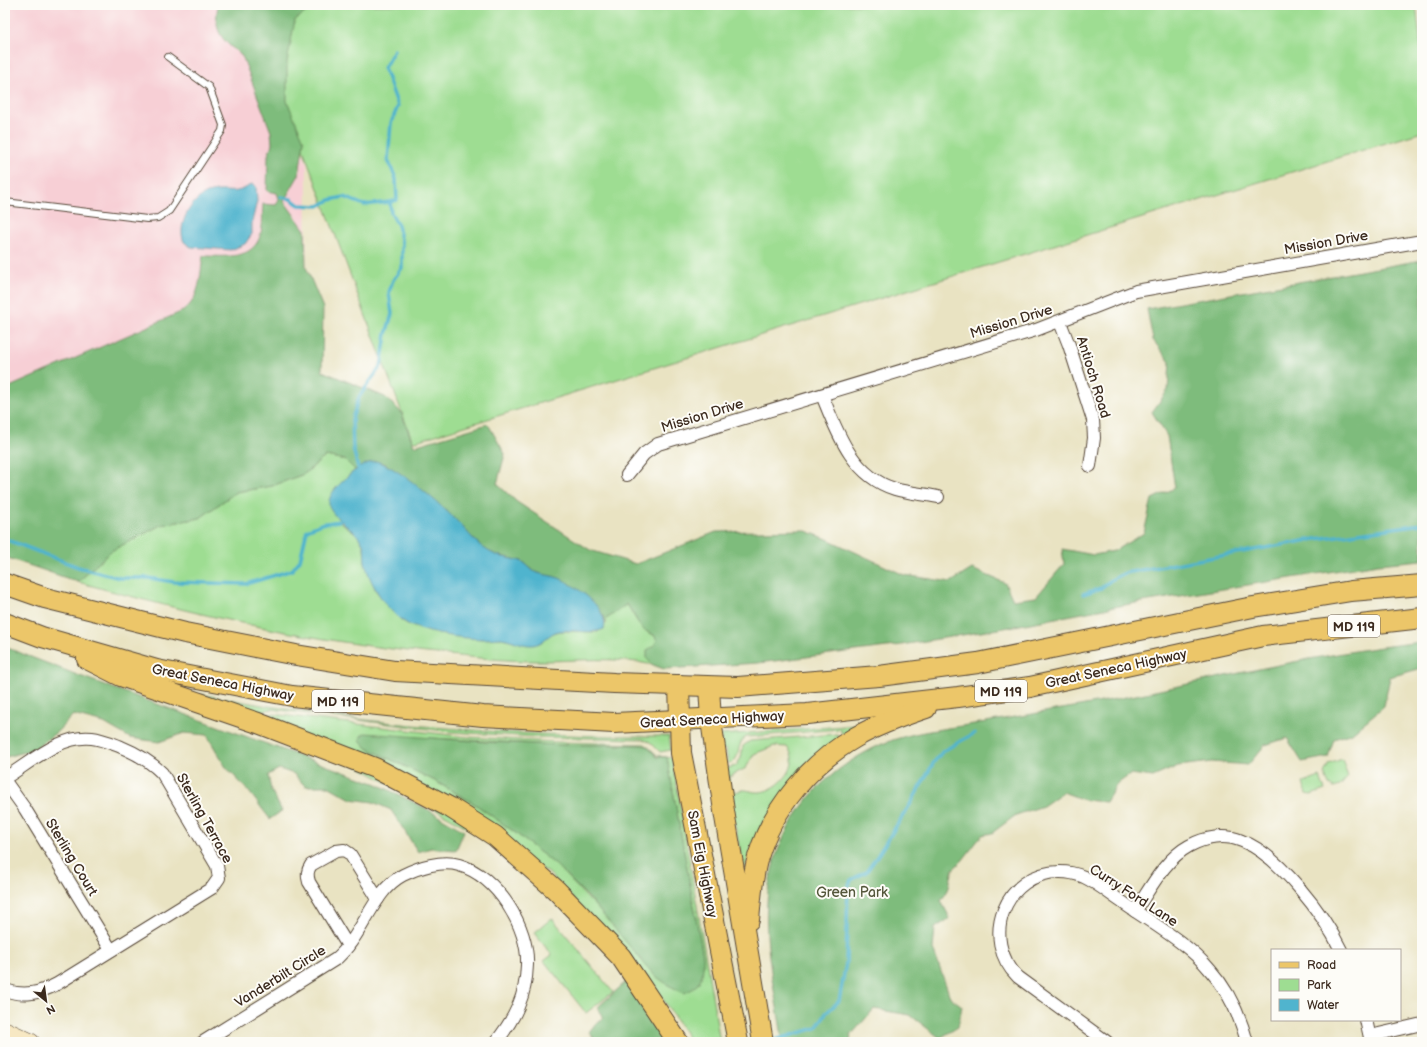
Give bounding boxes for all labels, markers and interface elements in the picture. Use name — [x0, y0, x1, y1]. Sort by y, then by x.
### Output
street label: Mission Drive — [1283, 227, 1369, 258]
street label: Mission Drive — [968, 301, 1054, 342]
street label: Antioch Road — [1073, 334, 1114, 420]
street label: Mission Drive — [659, 395, 745, 436]
road number: MD 119 — [1328, 615, 1380, 637]
street label: Great Seneca Highway — [1044, 645, 1189, 692]
street label: Great Seneca Highway — [151, 660, 296, 705]
road number: MD 119 — [975, 680, 1027, 702]
road number: MD 119 — [312, 690, 364, 712]
street label: Great Seneca Highway — [640, 707, 785, 732]
street label: Sterling Terrace — [173, 770, 236, 866]
street label: Sam Eig Highway — [684, 809, 721, 920]
street label: Sterling Court — [42, 816, 102, 899]
street label: Curry Ford Lane — [1086, 861, 1181, 930]
park label: Green Park — [816, 884, 888, 901]
street label: Vanderbilt Circle — [232, 942, 329, 1011]
legend — [1271, 949, 1401, 1021]
text: Road — [1307, 958, 1336, 973]
text: Park — [1307, 978, 1331, 993]
north arrow — [26, 981, 66, 1021]
text: Water — [1307, 998, 1339, 1013]
text: N — [44, 1002, 57, 1017]

